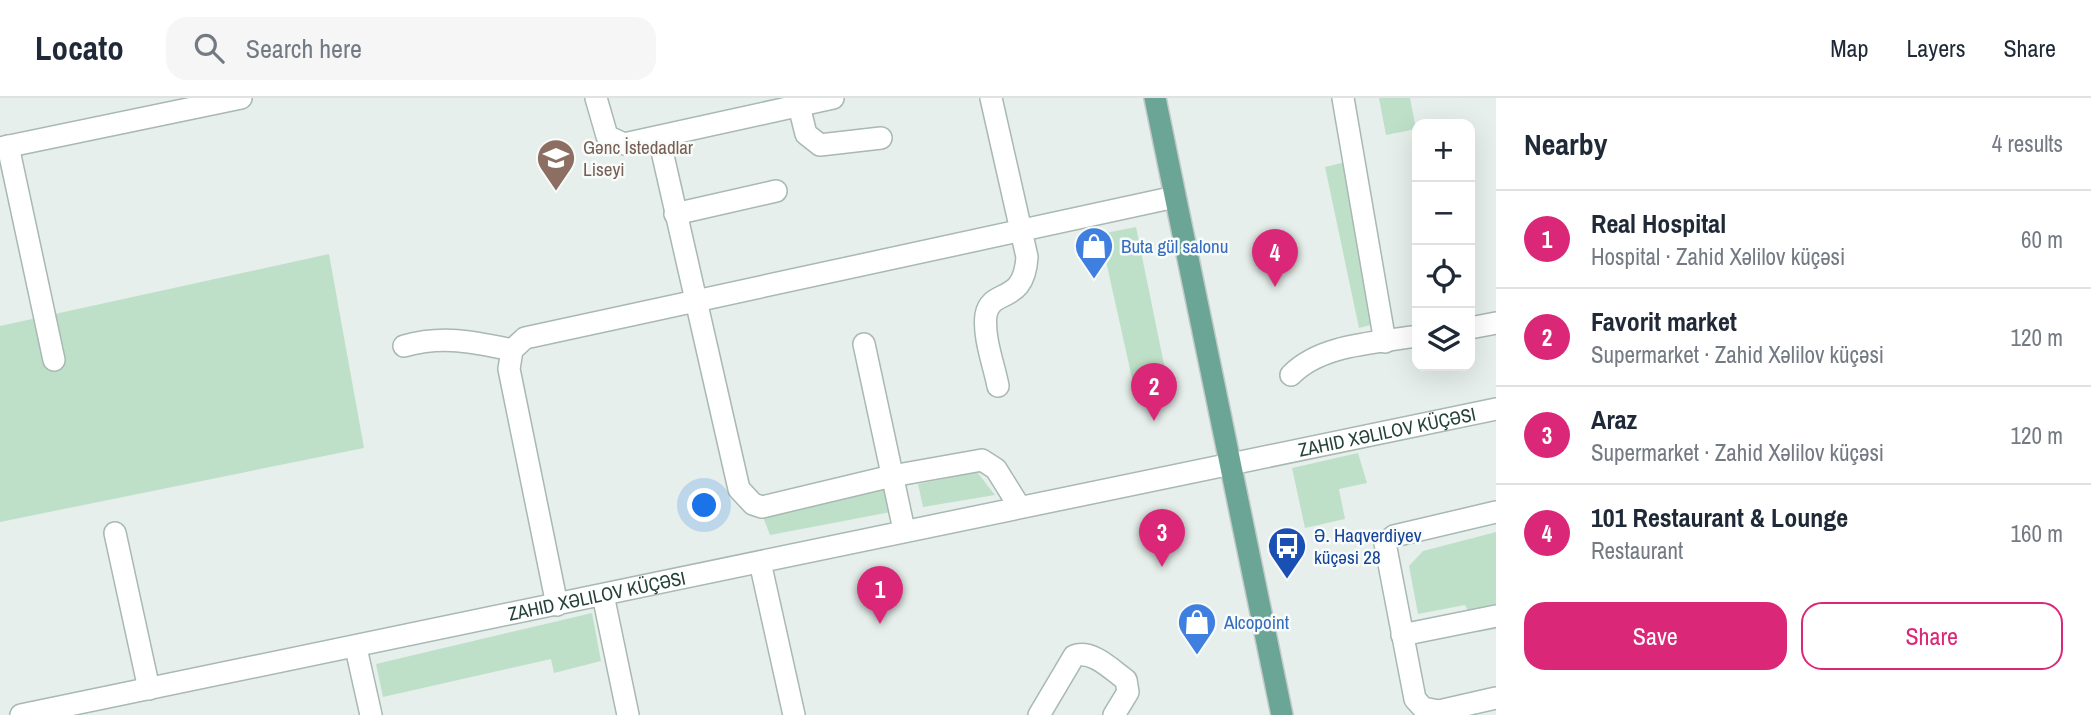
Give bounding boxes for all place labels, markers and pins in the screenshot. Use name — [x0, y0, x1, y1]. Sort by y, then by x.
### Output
place label: Gənc İstedadlar Liseyi — [583, 134, 694, 182]
school or university icon: Gənc İstedadlar Liseyi — [535, 137, 577, 192]
shop icon: Buta gül salonu — [1073, 225, 1115, 280]
pin: 4 — [1252, 229, 1298, 287]
place label: Buta gül salonu — [1121, 233, 1228, 259]
pin: 2 — [1131, 363, 1177, 421]
pin: 3 — [1139, 509, 1185, 567]
place label: Ə. Haqverdiyev küçəsi 28 — [1314, 522, 1422, 570]
bus stop icon: Ə. Haqverdiyev küçəsi 28 — [1266, 525, 1308, 580]
pin: 1 — [857, 566, 903, 624]
shop icon: Alcopoint — [1176, 601, 1218, 656]
place label: Alcopoint — [1223, 609, 1290, 635]

